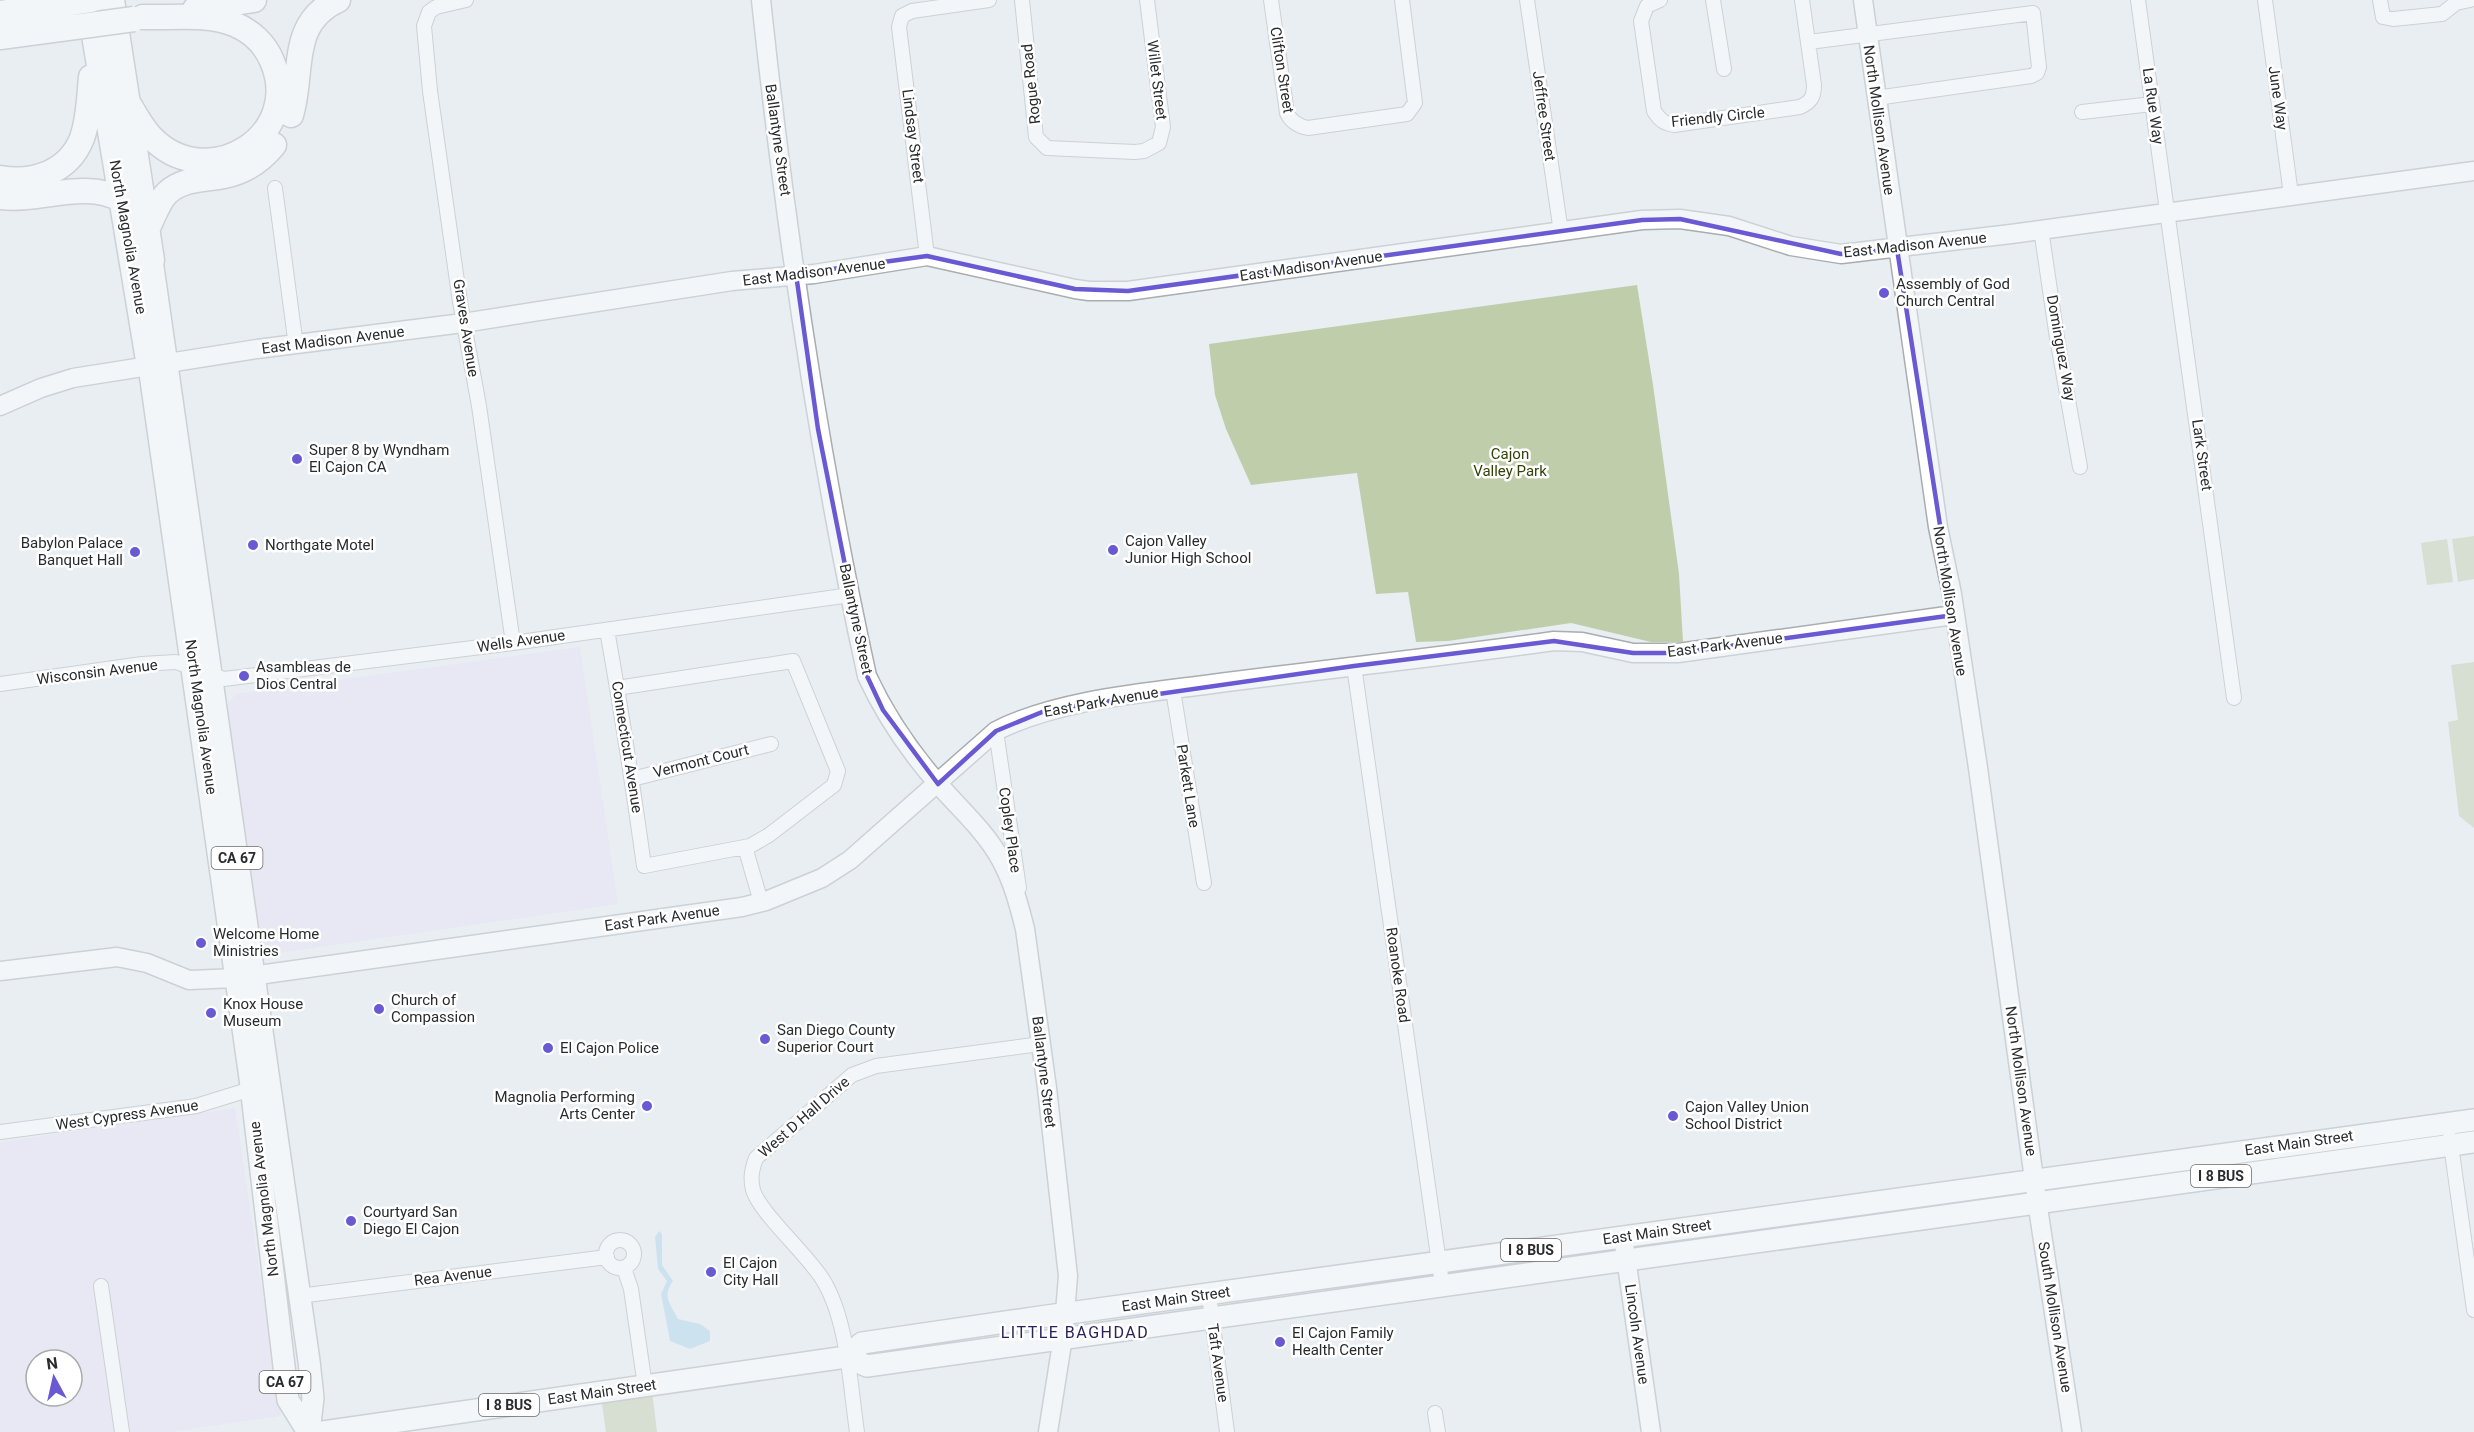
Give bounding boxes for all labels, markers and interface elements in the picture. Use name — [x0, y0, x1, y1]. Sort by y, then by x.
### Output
street label: Clifton Street — [1266, 26, 1298, 115]
street label: Willet Street — [1143, 39, 1171, 121]
street label: Rogue Road — [1018, 43, 1044, 125]
street label: North Mollison Avenue — [1860, 44, 1898, 196]
street label: June Way — [2265, 65, 2291, 131]
street label: La Rue Way — [2139, 66, 2167, 146]
street label: Jeffree Street — [1529, 70, 1559, 162]
street label: Ballantyne Street — [761, 83, 795, 197]
street label: Lindsay Street — [898, 88, 928, 184]
street label: Friendly Circle — [1670, 103, 1766, 131]
street label: North Magnolia Avenue — [106, 158, 150, 316]
street label: East Madison Avenue — [1843, 229, 1987, 261]
street label: East Madison Avenue — [1239, 247, 1383, 285]
street label: East Madison Avenue — [742, 254, 886, 290]
place label: Assembly of God Church Central — [1896, 275, 2010, 310]
street label: Graves Avenue — [449, 278, 483, 378]
marker: Assembly of God Church Central — [1877, 286, 1891, 300]
street label: Dominguez Way — [2043, 293, 2079, 403]
street label: East Madison Avenue — [261, 322, 405, 358]
street label: Lark Street — [2188, 418, 2216, 492]
place label: Super 8 by Wyndham El Cajon CA — [309, 441, 449, 476]
park label: Cajon Valley Park — [1473, 445, 1547, 480]
marker: Super 8 by Wyndham El Cajon CA — [290, 452, 304, 466]
street label: North Mollison Avenue — [1929, 525, 1971, 677]
place label: Cajon Valley Junior High School — [1125, 532, 1251, 567]
place label: Babylon Palace Banquet Hall — [21, 534, 123, 569]
place label: Northgate Motel — [265, 536, 374, 554]
marker: Northgate Motel — [246, 538, 260, 552]
marker: Cajon Valley Junior High School — [1106, 543, 1120, 557]
marker: Babylon Palace Banquet Hall — [128, 545, 142, 559]
street label: Ballantyne Street — [835, 562, 877, 676]
street label: Wells Avenue — [476, 626, 566, 656]
street label: East Park Avenue — [1666, 629, 1784, 661]
street label: North Magnolia Avenue — [181, 638, 221, 796]
street label: Wisconsin Avenue — [35, 656, 159, 688]
place label: Asambleas de Dios Central — [256, 658, 351, 693]
marker: Asambleas de Dios Central — [237, 669, 251, 683]
street label: Connecticut Avenue — [608, 680, 646, 814]
street label: East Park Avenue — [1042, 683, 1160, 721]
street label: Vermont Court — [651, 740, 751, 782]
street label: Parkett Lane — [1173, 743, 1203, 829]
street label: Copley Place — [995, 786, 1025, 874]
road number: CA 67 — [212, 847, 262, 869]
street label: East Park Avenue — [603, 901, 721, 935]
place label: Welcome Home Ministries — [213, 925, 319, 960]
street label: Roanoke Road — [1382, 926, 1414, 1024]
marker: Welcome Home Ministries — [194, 936, 208, 950]
place label: Church of Compassion — [391, 991, 475, 1026]
place label: Knox House Museum — [223, 995, 303, 1030]
marker: Church of Compassion — [372, 1002, 386, 1016]
street label: North Mollison Avenue — [2002, 1005, 2040, 1157]
marker: Knox House Museum — [204, 1006, 218, 1020]
street label: Ballantyne Street — [1028, 1015, 1060, 1129]
place label: San Diego County Superior Court — [777, 1021, 895, 1056]
marker: San Diego County Superior Court — [758, 1032, 772, 1046]
place label: El Cajon Police — [560, 1039, 659, 1057]
marker: El Cajon Police — [541, 1041, 555, 1055]
street label: West D Hall Drive — [755, 1073, 853, 1161]
place label: Magnolia Performing Arts Center — [494, 1088, 635, 1123]
street label: West Cypress Avenue — [55, 1096, 200, 1134]
place label: Cajon Valley Union School District — [1685, 1098, 1809, 1133]
marker: Magnolia Performing Arts Center — [640, 1099, 654, 1113]
marker: Cajon Valley Union School District — [1666, 1109, 1680, 1123]
street label: North Magnolia Avenue — [246, 1120, 282, 1278]
street label: East Main Street — [2244, 1126, 2355, 1160]
road number: I 8 BUS — [2191, 1165, 2251, 1187]
place label: Courtyard San Diego El Cajon — [363, 1203, 459, 1238]
marker: Courtyard San Diego El Cajon — [344, 1214, 358, 1228]
street label: East Main Street — [1602, 1215, 1713, 1249]
road number: I 8 BUS — [1501, 1239, 1561, 1261]
street label: South Mollison Avenue — [2034, 1240, 2076, 1394]
place label: El Cajon City Hall — [723, 1254, 778, 1289]
street label: Rea Avenue — [413, 1262, 493, 1290]
marker: El Cajon City Hall — [704, 1265, 718, 1279]
street label: East Main Street — [1121, 1282, 1232, 1316]
street label: Lincoln Avenue — [1621, 1283, 1653, 1385]
district label: LITTLE BAGHDAD — [1001, 1323, 1149, 1342]
street label: Taft Avenue — [1204, 1323, 1232, 1403]
place label: El Cajon Family Health Center — [1292, 1324, 1394, 1359]
marker: El Cajon Family Health Center — [1273, 1335, 1287, 1349]
north arrow — [24, 1348, 84, 1408]
text: N — [45, 1353, 59, 1374]
road number: CA 67 — [260, 1371, 310, 1393]
street label: East Main Street — [547, 1375, 658, 1409]
road number: I 8 BUS — [479, 1394, 539, 1416]

